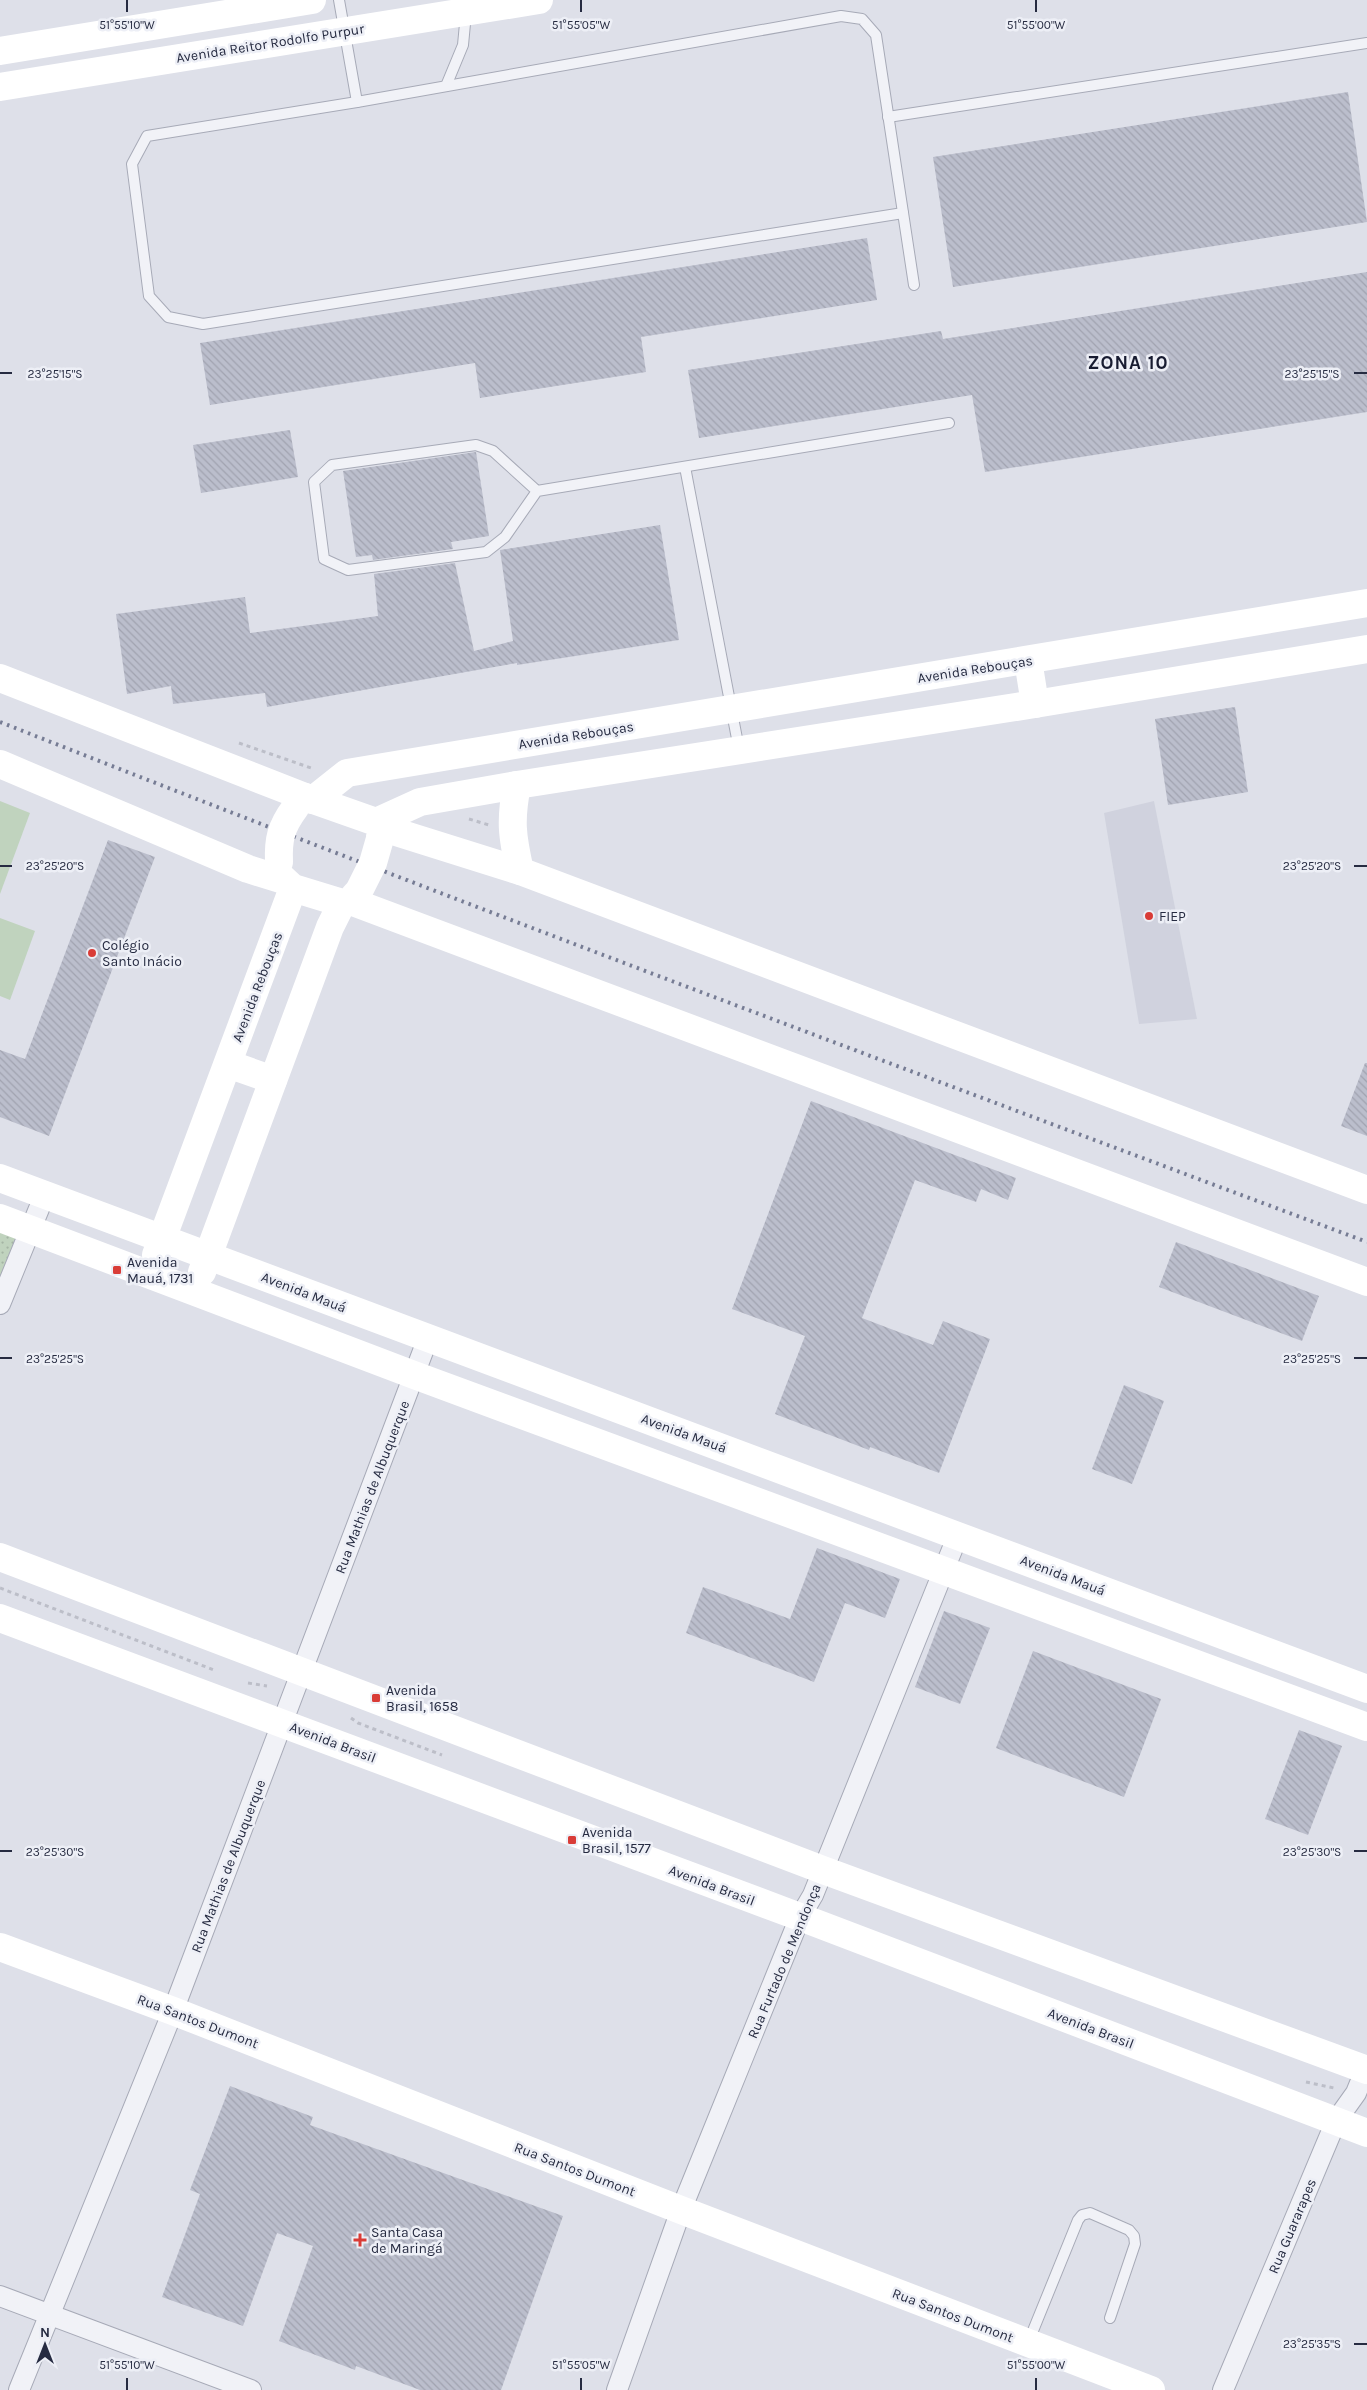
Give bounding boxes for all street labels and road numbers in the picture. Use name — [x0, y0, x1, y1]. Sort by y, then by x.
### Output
street label: Avenida Reitor Rodolfo Purpur — [175, 20, 366, 67]
street label: Avenida Rebouças — [916, 652, 1034, 687]
street label: Avenida Rebouças — [517, 718, 635, 753]
street label: Avenida Rebouças — [229, 930, 286, 1045]
street label: Avenida Mauá — [259, 1268, 349, 1316]
street label: Rua Mathias de Albuquerque — [332, 1398, 413, 1576]
street label: Avenida Mauá — [639, 1410, 729, 1457]
street label: Avenida Mauá — [1018, 1551, 1108, 1599]
street label: Avenida Brasil — [287, 1718, 378, 1767]
street label: Rua Mathias de Albuquerque — [188, 1777, 269, 1955]
street label: Avenida Brasil — [666, 1861, 757, 1910]
street label: Rua Furtado de Mendonça — [744, 1881, 825, 2041]
street label: Rua Santos Dumont — [135, 1991, 261, 2052]
street label: Avenida Brasil — [1045, 2004, 1136, 2053]
street label: Rua Santos Dumont — [512, 2139, 638, 2200]
street label: Rua Guararapes — [1265, 2176, 1320, 2276]
street label: Rua Santos Dumont — [890, 2285, 1016, 2346]

